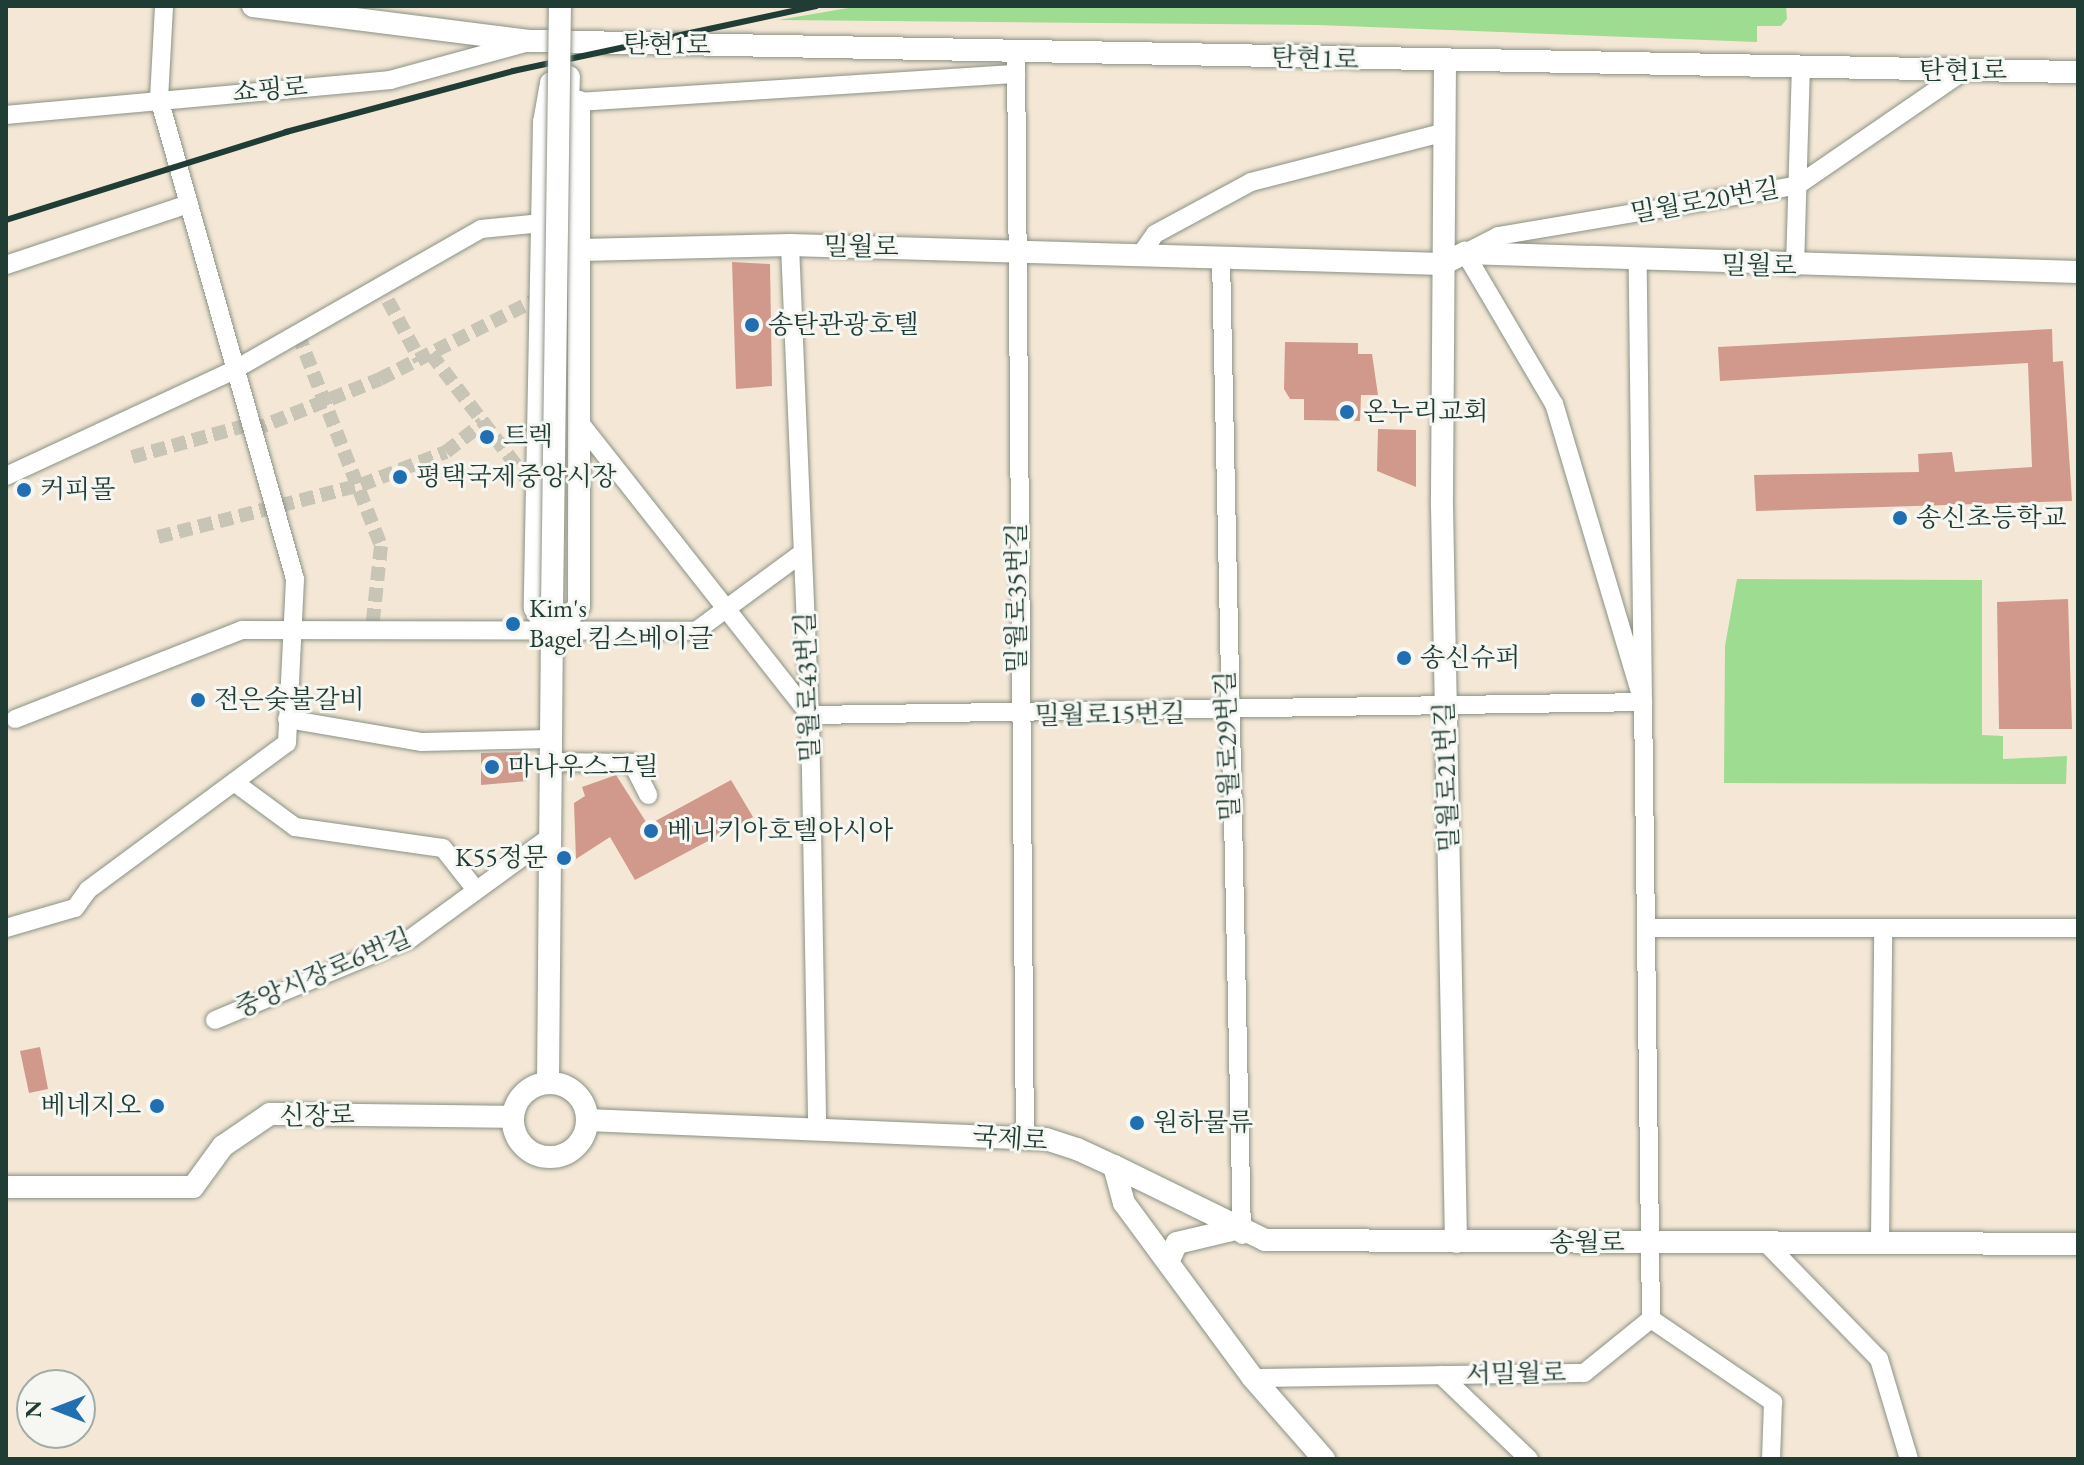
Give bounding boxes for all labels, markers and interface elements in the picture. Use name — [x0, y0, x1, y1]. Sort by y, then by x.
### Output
street label: 탄현1로 — [623, 29, 711, 61]
street label: 탄현1로 — [1271, 42, 1359, 76]
street label: 탄현1로 — [1919, 55, 2007, 87]
street label: 쇼핑로 — [231, 71, 309, 109]
street label: 밀월로20번길 — [1628, 173, 1782, 229]
street label: 밀월로 — [823, 231, 899, 263]
street label: 밀월로 — [1721, 250, 1797, 282]
place label: 송탄관광호텔 — [768, 309, 919, 341]
marker: 송탄관광호텔 — [743, 316, 761, 334]
place label: 온누리교회 — [1363, 396, 1489, 428]
marker: 온누리교회 — [1338, 403, 1356, 421]
place label: 트렉 — [503, 421, 553, 453]
marker: 트렉 — [478, 428, 496, 446]
place label: 평택국제중앙시장 — [416, 461, 617, 493]
marker: 평택국제중앙시장 — [391, 468, 409, 486]
place label: 커피몰 — [40, 474, 115, 506]
marker: 커피몰 — [15, 481, 33, 499]
place label: 송신초등학교 — [1916, 502, 2067, 534]
marker: 송신초등학교 — [1891, 509, 1909, 527]
street label: 밀월로35번길 — [1001, 523, 1033, 673]
place label: Kim's Bagel 킴스베이글 — [529, 593, 713, 654]
street label: 밀월로43번길 — [790, 611, 826, 763]
marker: Kim's Bagel 킴스베이글 — [504, 615, 522, 633]
place label: 송신슈퍼 — [1420, 642, 1520, 674]
marker: 송신슈퍼 — [1395, 649, 1413, 667]
street label: 밀월로29번길 — [1210, 670, 1246, 822]
place label: 전은숮불갈비 — [214, 684, 365, 716]
marker: 전은숮불갈비 — [189, 691, 207, 709]
street label: 밀월로15번길 — [1034, 698, 1186, 732]
street label: 밀월로21번길 — [1429, 701, 1465, 853]
place label: 마나우스그릴 — [508, 751, 659, 783]
marker: 마나우스그릴 — [483, 758, 501, 776]
place label: 베니키아호텔아시아 — [667, 815, 893, 847]
marker: 베니키아호텔아시아 — [642, 822, 660, 840]
place label: K55정문 — [455, 842, 548, 874]
marker: K55정문 — [555, 849, 573, 867]
street label: 중앙시장로6번길 — [230, 922, 416, 1024]
place label: 베네지오 — [41, 1090, 141, 1122]
marker: 베네지오 — [148, 1097, 166, 1115]
street label: 신장로 — [279, 1100, 355, 1132]
place label: 원하물류 — [1153, 1107, 1253, 1139]
marker: 원하물류 — [1128, 1114, 1146, 1132]
street label: 국제로 — [971, 1121, 1049, 1157]
street label: 송월로 — [1549, 1227, 1625, 1259]
street label: 서밀월로 — [1466, 1358, 1566, 1390]
north arrow — [16, 1369, 96, 1449]
text: N — [19, 1400, 48, 1418]

